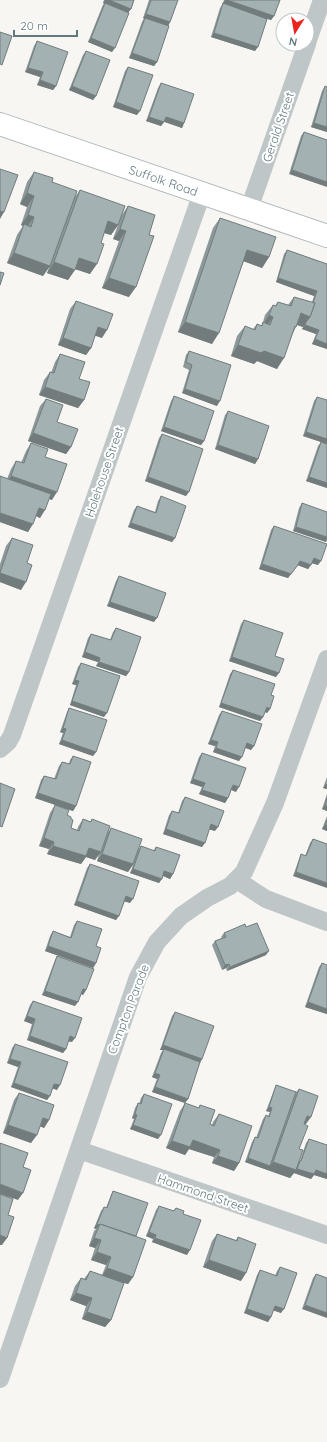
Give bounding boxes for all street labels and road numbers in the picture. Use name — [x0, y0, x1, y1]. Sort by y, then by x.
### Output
street label: Gerald Street — [259, 90, 297, 164]
street label: Suffolk Road — [127, 161, 200, 199]
street label: Holehouse Street — [81, 425, 127, 519]
street label: Compton Parade — [104, 962, 152, 1056]
street label: Hammond Street — [155, 1170, 251, 1216]

